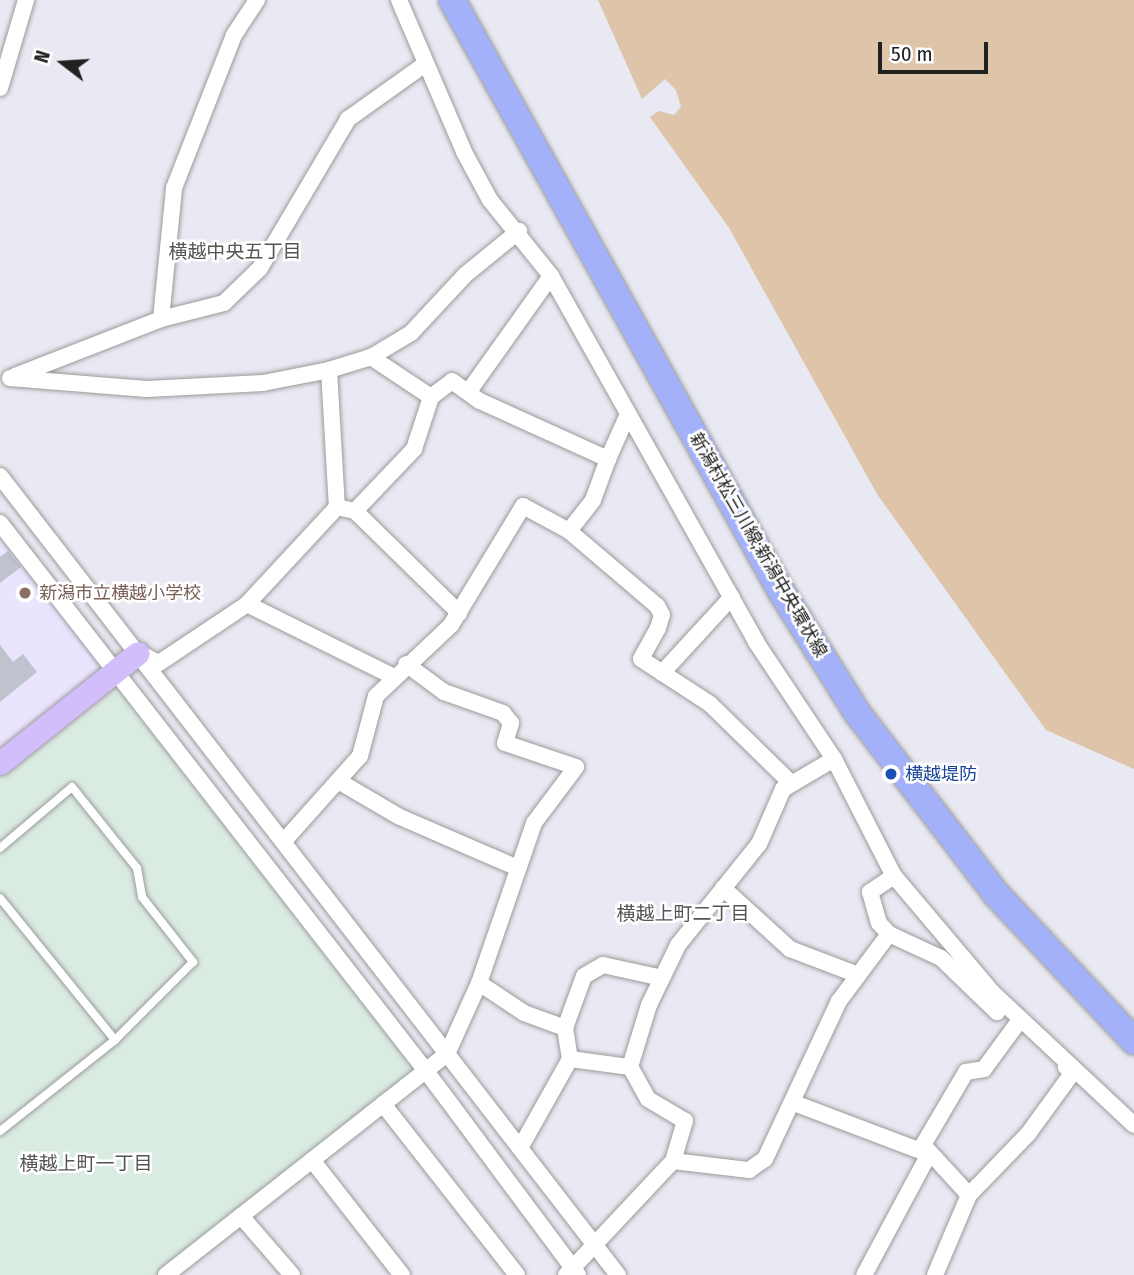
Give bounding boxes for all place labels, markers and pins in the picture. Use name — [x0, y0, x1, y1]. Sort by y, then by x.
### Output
place label: 新潟市立横越小学校 — [39, 582, 201, 604]
marker: 新潟市立横越小学校 — [17, 585, 33, 601]
place label: 横越堤防 — [905, 763, 977, 785]
marker: 横越堤防 — [883, 766, 899, 782]

